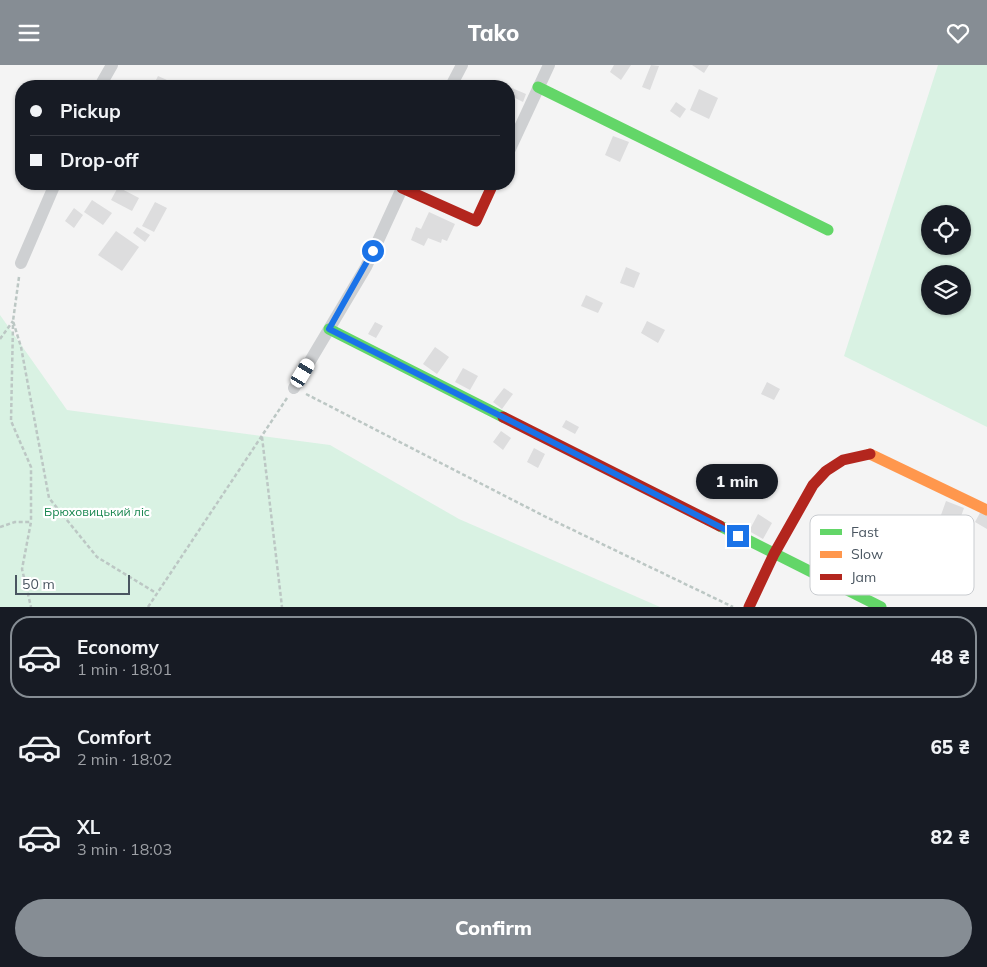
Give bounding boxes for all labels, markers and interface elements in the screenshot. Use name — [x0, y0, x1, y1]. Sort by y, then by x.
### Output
icon: menu — [15, 19, 43, 47]
text: Tako — [468, 19, 519, 47]
icon: heart — [944, 19, 972, 47]
text: Pickup — [60, 99, 121, 123]
text: Drop-off — [60, 148, 138, 172]
map controls — [921, 205, 971, 315]
button: locate — [921, 205, 971, 255]
route start — [362, 240, 384, 262]
button: layers — [921, 265, 971, 315]
car — [288, 356, 317, 390]
callout: 1 min — [697, 463, 779, 499]
text: 1 min — [716, 471, 758, 491]
park label: Брюховицький ліс — [44, 504, 150, 519]
legend — [810, 515, 974, 595]
text: Fast — [851, 523, 879, 541]
route end — [727, 525, 749, 547]
text: Slow — [851, 545, 883, 563]
text: Jam — [851, 568, 876, 586]
scale bar — [15, 572, 130, 595]
text: 50 m — [22, 575, 55, 593]
icon: car — [17, 635, 62, 680]
text: Economy — [77, 635, 159, 659]
text: 48 ₴ — [930, 645, 970, 669]
text: 1 min · 18:01 — [77, 659, 172, 679]
icon: car — [17, 725, 62, 770]
text: Comfort — [77, 725, 151, 749]
text: 65 ₴ — [930, 735, 970, 759]
text: 2 min · 18:02 — [77, 749, 172, 769]
icon: car — [17, 815, 62, 860]
text: XL — [77, 815, 100, 839]
text: 82 ₴ — [930, 825, 970, 849]
text: 3 min · 18:03 — [77, 839, 172, 859]
button: Confirm — [15, 899, 972, 957]

